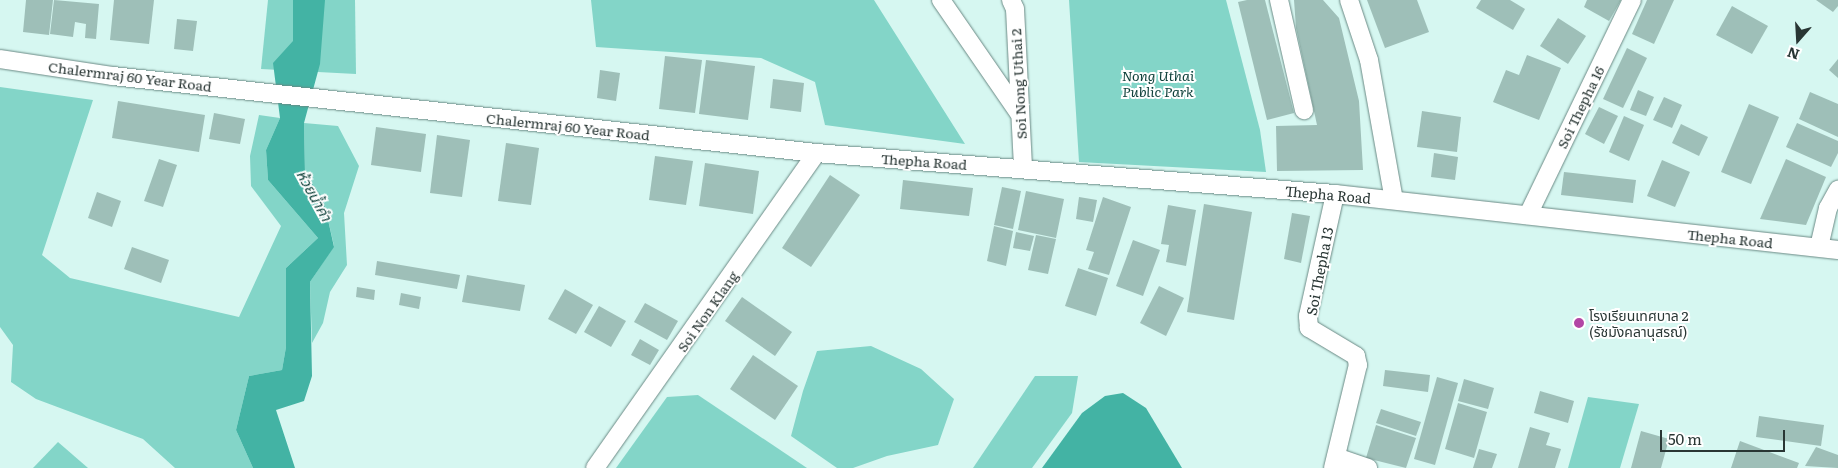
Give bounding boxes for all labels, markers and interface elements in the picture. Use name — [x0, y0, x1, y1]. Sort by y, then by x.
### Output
north arrow — [1773, 15, 1823, 65]
street label: Soi Nong Uthai 2 — [1007, 28, 1029, 140]
text: N — [1784, 43, 1802, 66]
street label: Chalermraj 60 Year Road — [47, 58, 213, 94]
street label: Soi Thepha 16 — [1553, 63, 1607, 151]
park label: Nong Uthai Public Park — [1122, 67, 1194, 100]
street label: Chalermraj 60 Year Road — [485, 109, 651, 143]
street label: Thepha Road — [880, 150, 968, 172]
water label: ห้วยน้ำคำ — [294, 166, 336, 224]
street label: Thepha Road — [1284, 182, 1372, 206]
street label: Soi Thepha 13 — [1302, 225, 1336, 317]
street label: Thepha Road — [1686, 225, 1774, 251]
street label: Soi Non Klang — [673, 267, 741, 355]
place label: โรงเรียนเทศบาล 2 (รัชมังคลานุสรณ์) — [1589, 307, 1689, 340]
marker: โรงเรียนเทศบาล 2 (รัชมังคลานุสรณ์) — [1573, 317, 1585, 329]
scale bar — [1663, 420, 1788, 452]
text: 50 m — [1668, 427, 1702, 450]

